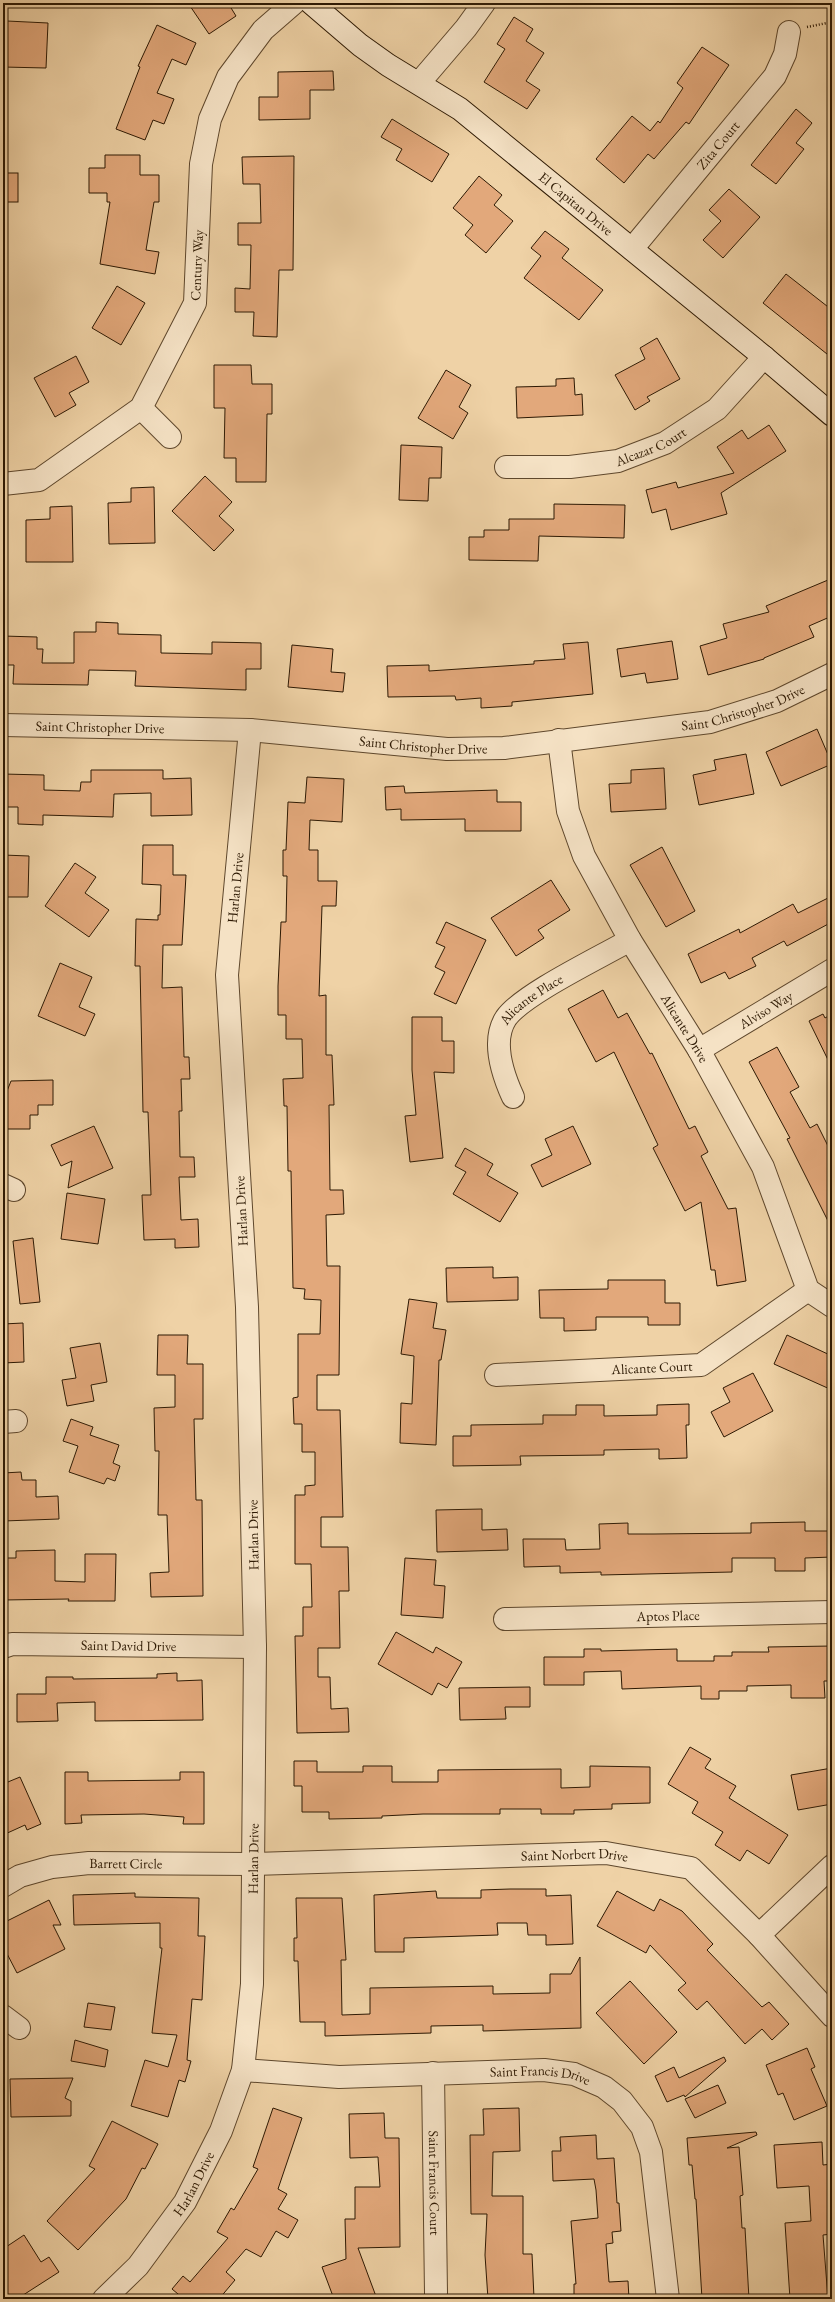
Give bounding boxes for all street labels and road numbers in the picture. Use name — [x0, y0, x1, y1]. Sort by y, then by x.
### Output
street label: Zita Court — [693, 116, 744, 173]
street label: El Capitan Drive — [535, 168, 617, 240]
street label: Century Way — [186, 228, 207, 301]
street label: Alcazar Court — [612, 422, 690, 471]
street label: Saint Christopher Drive — [680, 680, 808, 735]
street label: Saint Christopher Drive — [36, 717, 165, 737]
street label: Saint Christopher Drive — [358, 732, 488, 758]
street label: Harlan Drive — [223, 851, 248, 924]
street label: Alicante Place — [495, 969, 566, 1029]
street label: Alviso Way — [735, 986, 797, 1033]
street label: Alicante Drive — [656, 989, 713, 1066]
street label: Harlan Drive — [230, 1175, 252, 1247]
street label: Alicante Court — [610, 1356, 693, 1378]
street label: Harlan Drive — [243, 1499, 263, 1570]
street label: Aptos Place — [635, 1606, 700, 1625]
street label: Saint David Drive — [81, 1636, 177, 1655]
street label: Harlan Drive — [244, 1823, 262, 1894]
street label: Saint Norbert Drive — [521, 1844, 630, 1866]
street label: Barrett Circle — [89, 1854, 163, 1872]
street label: Saint Francis Drive — [490, 2061, 594, 2089]
street label: Saint Francis Court — [425, 2130, 444, 2236]
street label: Harlan Drive — [169, 2148, 218, 2220]

